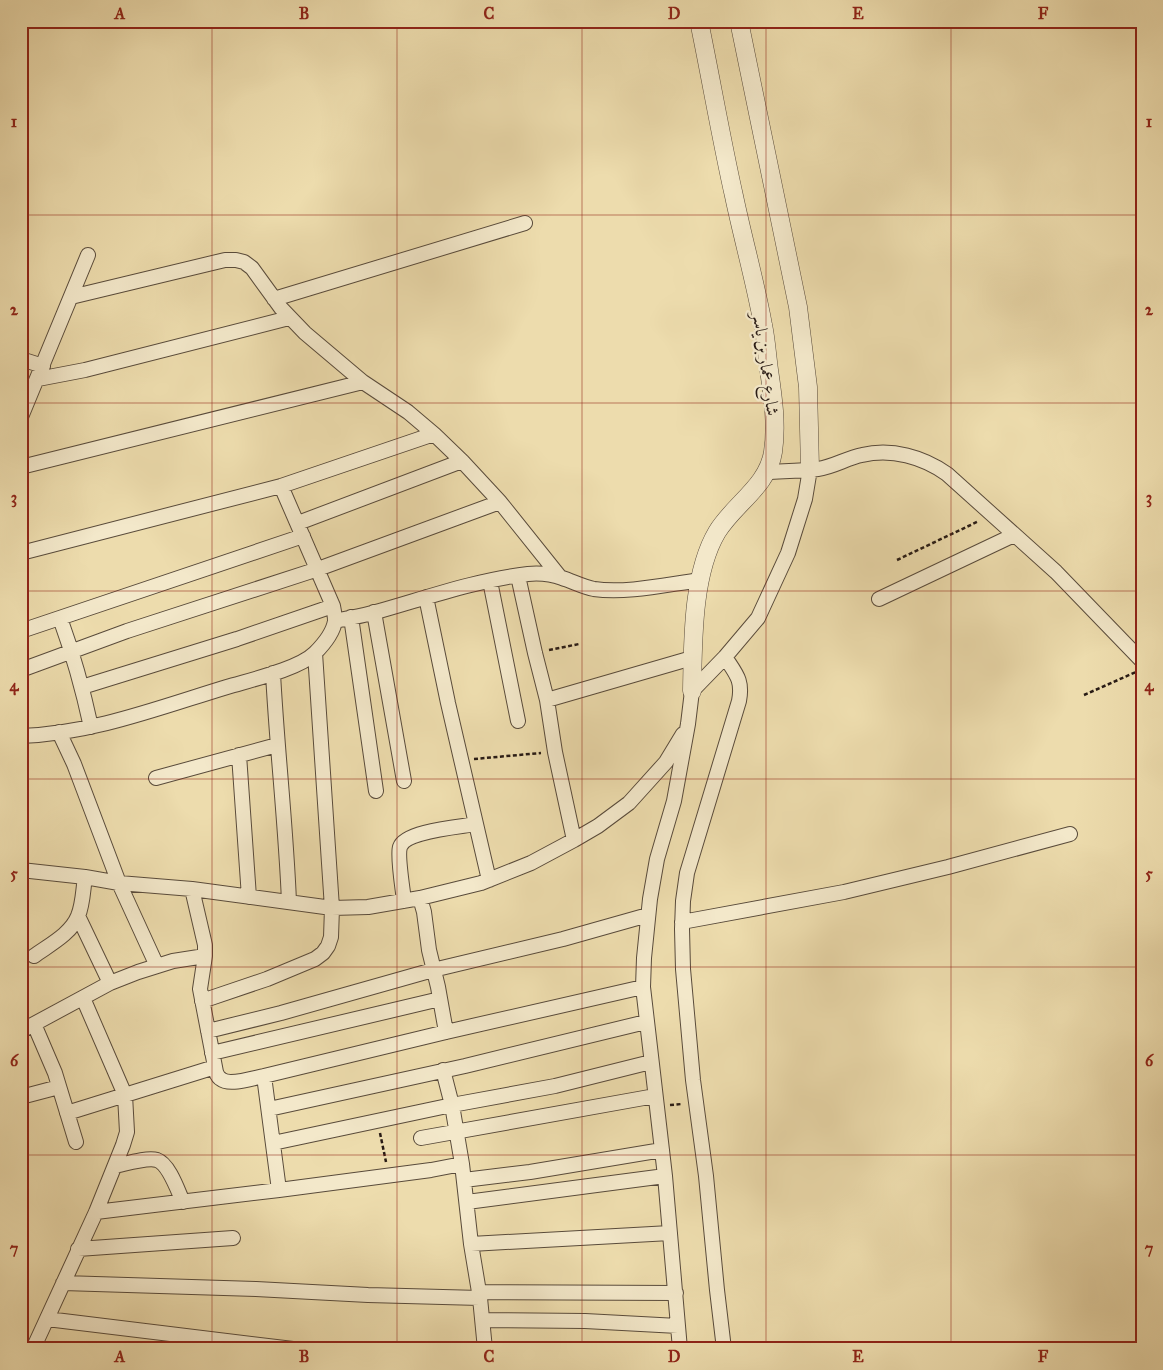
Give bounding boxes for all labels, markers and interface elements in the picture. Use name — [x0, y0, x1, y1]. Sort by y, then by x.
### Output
text: A — [114, 4, 126, 23]
text: B — [299, 4, 309, 23]
text: C — [484, 4, 495, 23]
text: D — [668, 4, 681, 23]
text: E — [852, 4, 864, 23]
text: F — [1038, 4, 1049, 23]
text: 1 — [11, 112, 18, 131]
text: 1 — [1146, 112, 1153, 131]
text: 2 — [10, 300, 19, 319]
text: 2 — [1145, 300, 1154, 319]
street label: شارع عمار بن ياسر — [744, 309, 784, 418]
text: 3 — [11, 488, 17, 508]
text: 3 — [1146, 488, 1152, 508]
text: 4 — [10, 676, 20, 696]
text: 4 — [1145, 676, 1155, 696]
text: 5 — [10, 864, 18, 883]
text: 5 — [1145, 864, 1153, 883]
text: 6 — [10, 1051, 19, 1070]
text: 6 — [1145, 1051, 1154, 1070]
text: 7 — [10, 1239, 19, 1258]
text: 7 — [1145, 1239, 1154, 1258]
text: A — [114, 1347, 126, 1366]
text: B — [299, 1347, 309, 1366]
text: C — [484, 1347, 495, 1366]
text: D — [668, 1347, 681, 1366]
text: E — [852, 1347, 864, 1366]
text: F — [1038, 1347, 1049, 1366]

